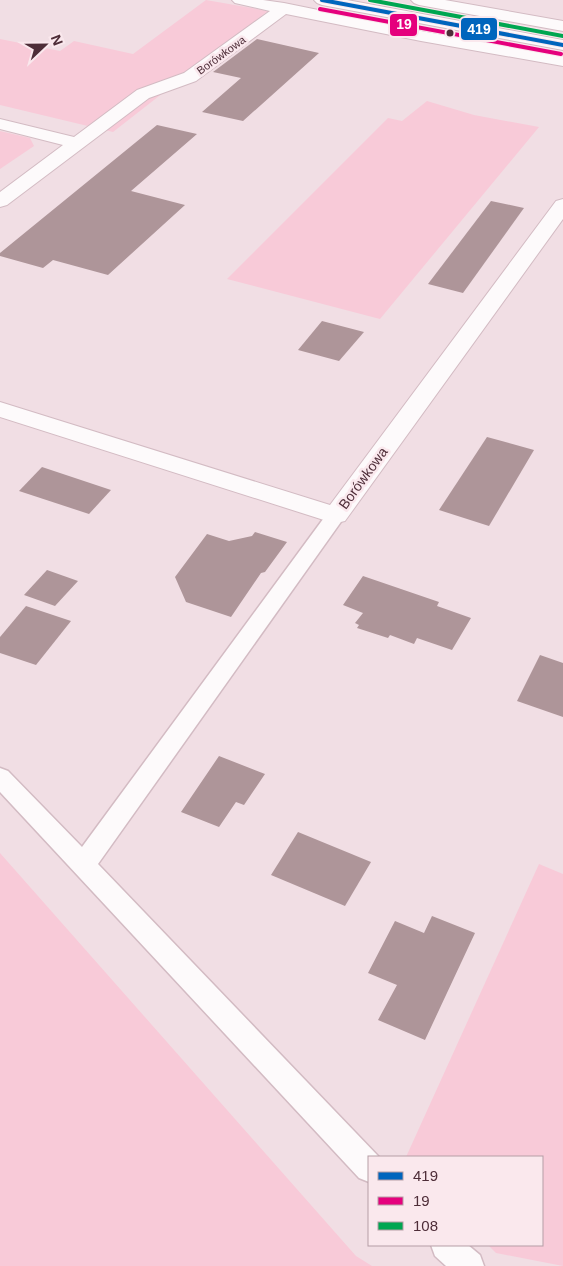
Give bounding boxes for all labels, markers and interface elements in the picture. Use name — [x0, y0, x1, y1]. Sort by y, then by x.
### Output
line badge: 19 — [389, 13, 418, 37]
text: 19 — [396, 16, 412, 32]
line badge: 419 — [460, 17, 498, 41]
north arrow — [20, 20, 70, 70]
text: 419 — [467, 21, 491, 37]
unlabelled marker — [445, 28, 455, 38]
text: N — [48, 32, 66, 48]
street label: Borówkowa — [194, 33, 248, 77]
street label: Borówkowa — [335, 444, 391, 512]
legend — [368, 1156, 543, 1246]
text: 419 — [413, 1167, 438, 1184]
text: 19 — [413, 1192, 430, 1209]
text: 108 — [413, 1217, 438, 1234]

